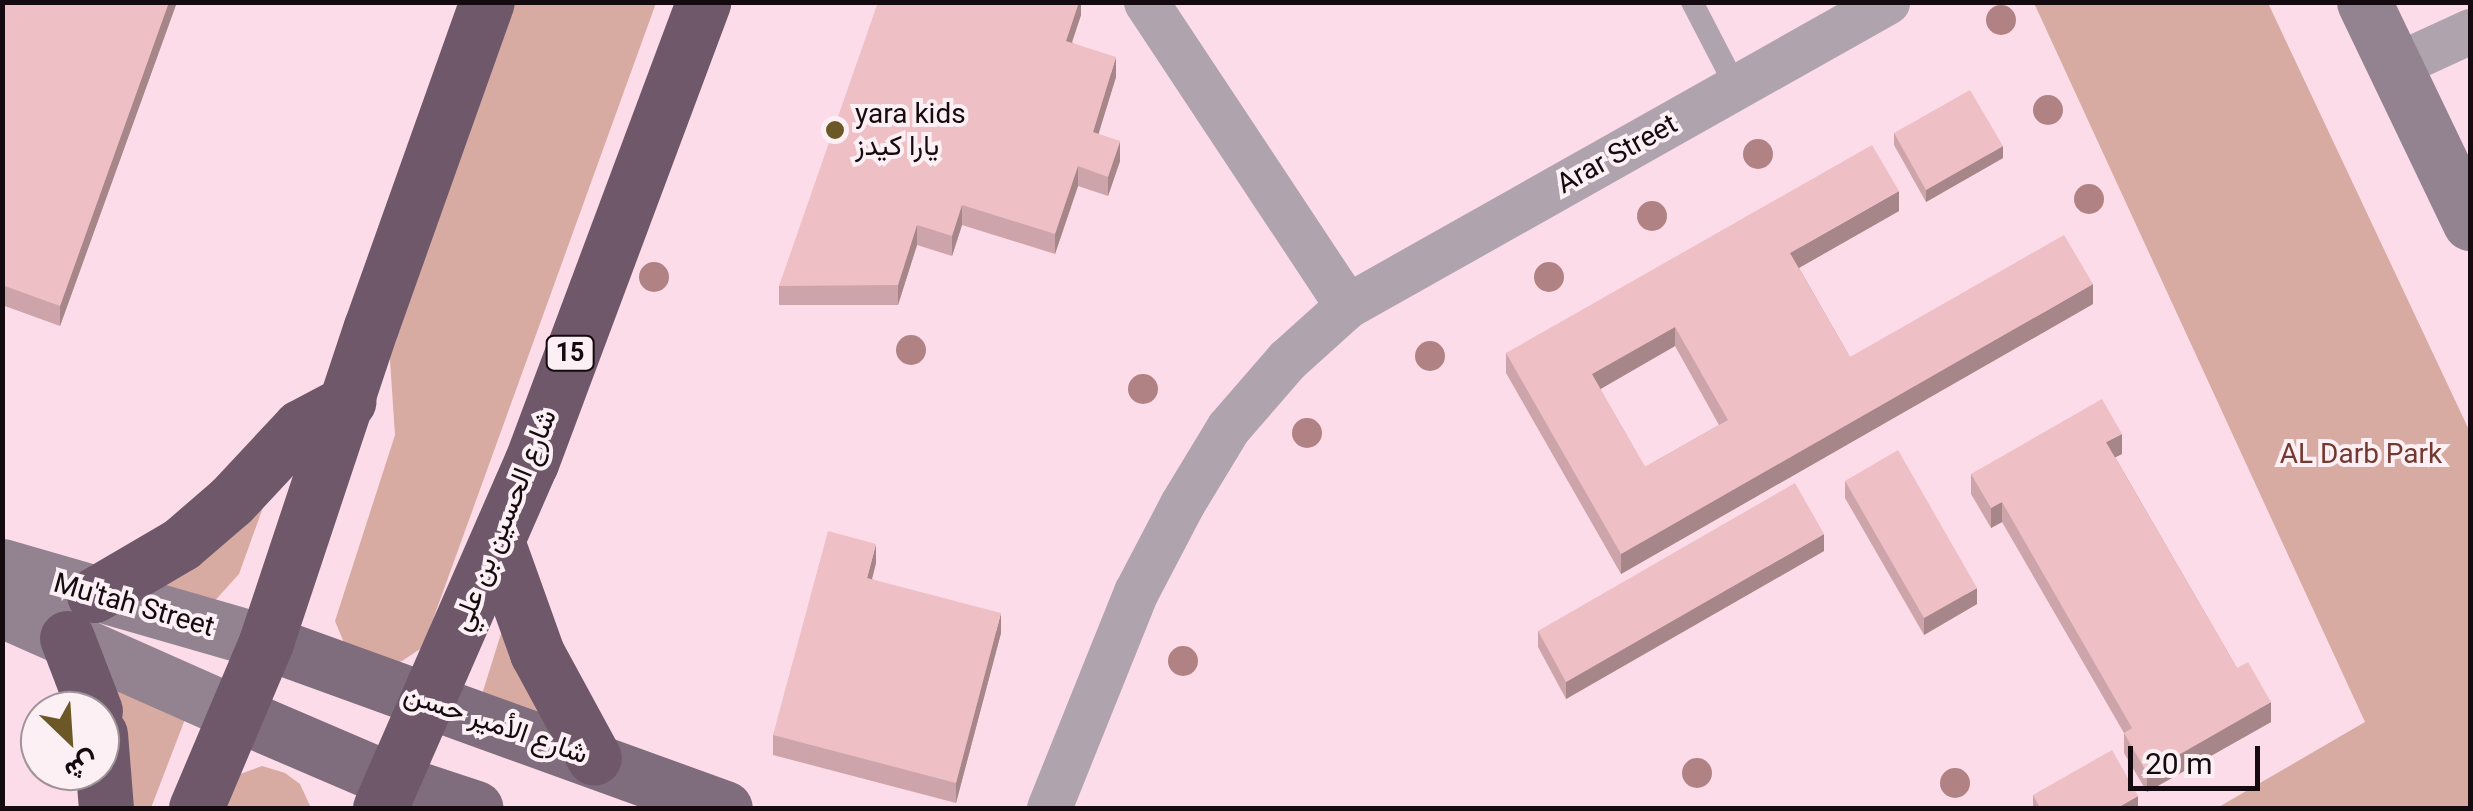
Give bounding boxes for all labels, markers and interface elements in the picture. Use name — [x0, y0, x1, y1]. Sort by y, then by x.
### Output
place label: yara kids يارا كيدز — [855, 97, 966, 163]
street label: Arar Street — [1551, 107, 1683, 201]
marker: yara kids يارا كيدز — [824, 119, 846, 141]
road number: 15 — [545, 333, 595, 373]
street label: شارع الحسين بن علي — [444, 404, 564, 636]
park label: AL Darb Park — [2280, 437, 2442, 471]
street label: Mu'tah Street — [50, 566, 218, 644]
street label: شارع الأمير حسن — [400, 677, 592, 771]
north arrow — [20, 691, 120, 791]
scale bar — [2133, 726, 2266, 788]
text: ش — [60, 745, 104, 789]
text: 20 m — [2145, 746, 2212, 781]

